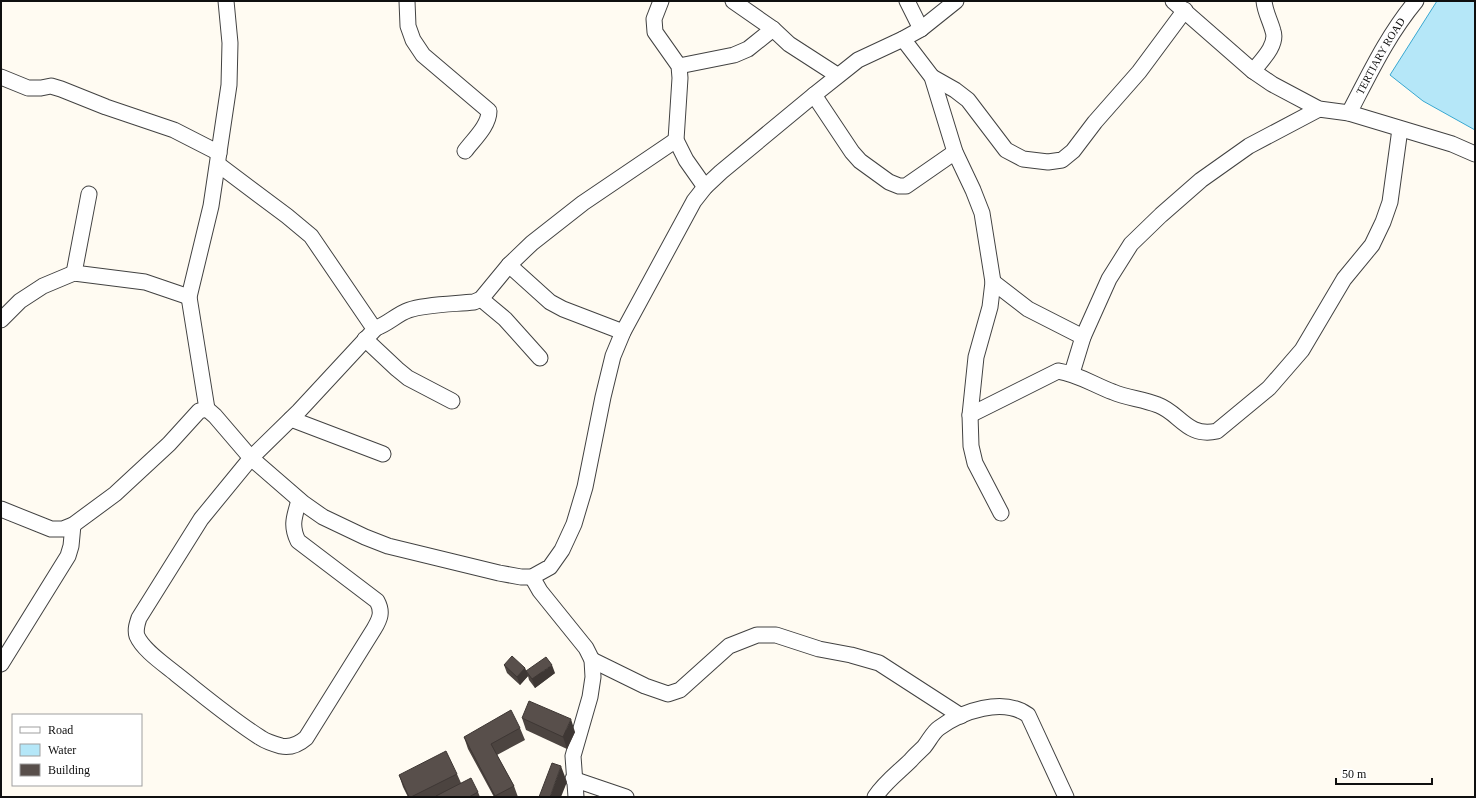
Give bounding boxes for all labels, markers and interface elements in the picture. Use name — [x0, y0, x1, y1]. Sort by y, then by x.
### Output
street label: TERTIARY ROAD — [1354, 15, 1407, 96]
legend — [12, 714, 142, 786]
text: Road — [48, 723, 73, 737]
text: Water — [48, 743, 76, 757]
scale bar — [1336, 760, 1432, 786]
text: Building — [48, 763, 90, 777]
text: 50 m — [1342, 767, 1367, 781]

